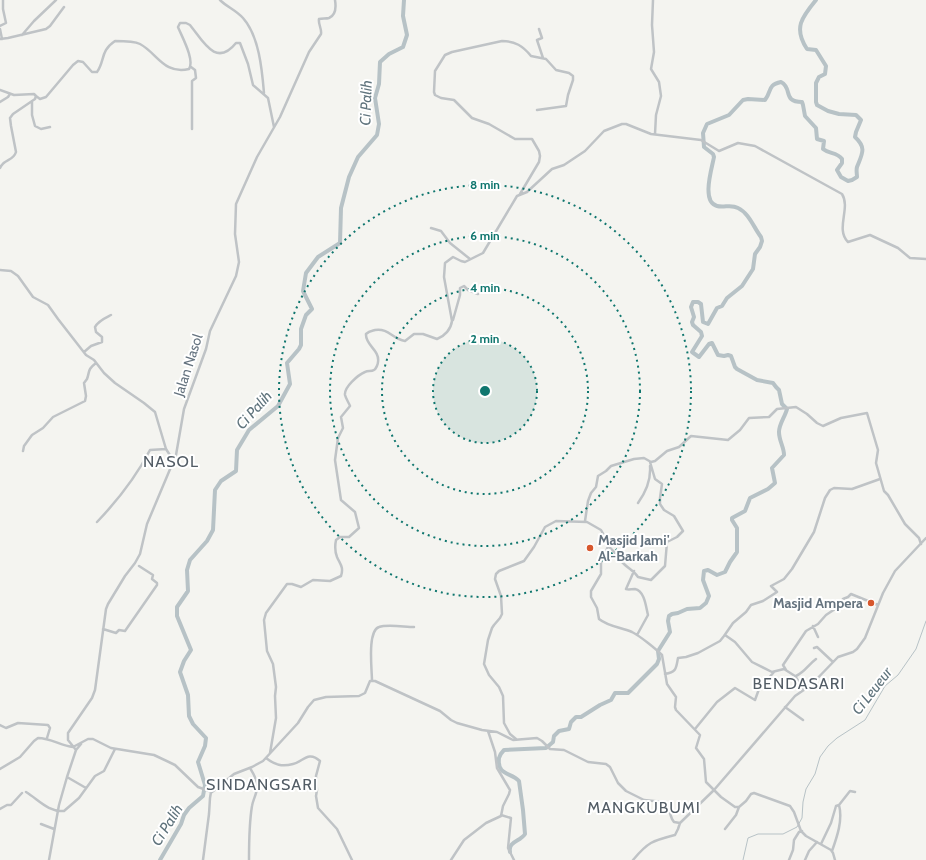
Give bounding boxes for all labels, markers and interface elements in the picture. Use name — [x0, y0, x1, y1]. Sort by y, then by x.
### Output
water label: Ci Palih — [356, 80, 376, 126]
text: 8 min — [470, 177, 500, 192]
text: 6 min — [470, 228, 500, 243]
text: 4 min — [470, 280, 500, 295]
street label: Jalan Nasol — [169, 331, 207, 399]
text: 2 min — [471, 331, 499, 346]
centre of rings — [478, 384, 492, 398]
water label: Ci Palih — [232, 387, 276, 433]
district label: NASOL — [143, 452, 199, 471]
place label: Masjid Jami' Al-Barkah — [598, 531, 670, 565]
marker: Masjid Jami' Al-Barkah — [585, 543, 595, 553]
place label: Masjid Ampera — [773, 594, 863, 612]
marker: Masjid Ampera — [866, 598, 876, 608]
water label: Ci Leueur — [848, 663, 897, 718]
district label: BENDASARI — [753, 674, 845, 693]
district label: SINDANGSARI — [206, 775, 318, 794]
district label: MANGKUBUMI — [587, 798, 701, 817]
water label: Ci Palih — [147, 801, 187, 849]

